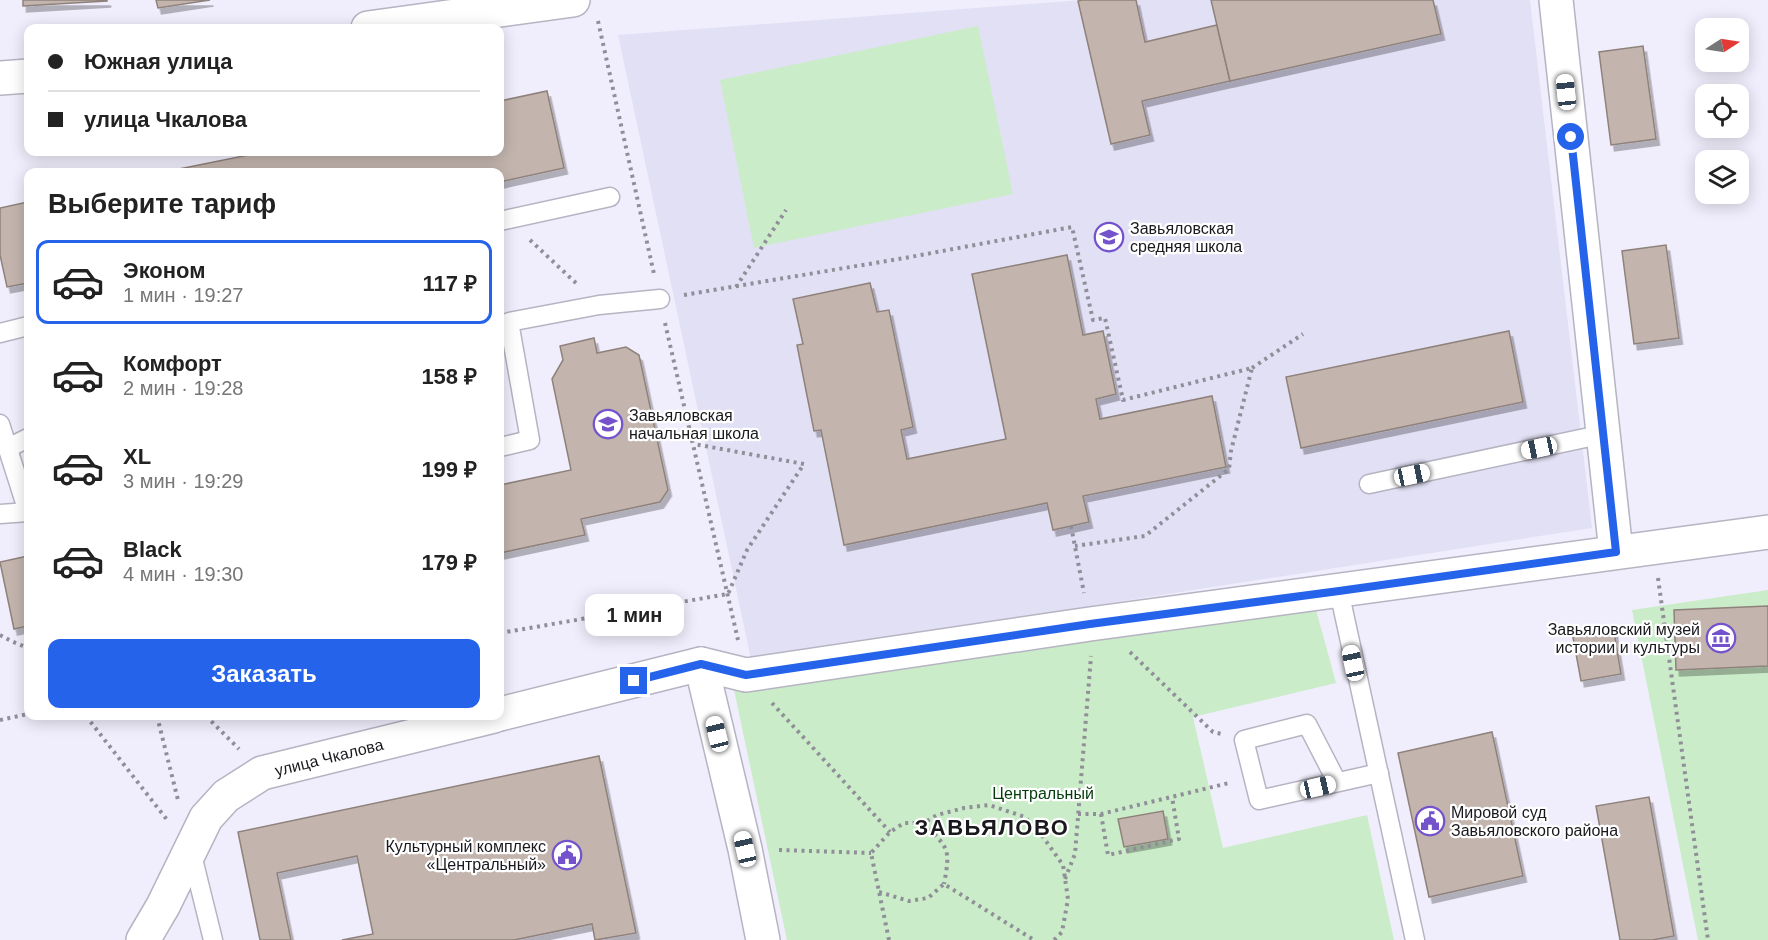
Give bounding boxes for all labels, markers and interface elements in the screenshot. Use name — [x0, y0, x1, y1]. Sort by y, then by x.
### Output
north arrow — [1695, 18, 1749, 72]
map controls — [1695, 18, 1749, 204]
text: Южная улица — [84, 49, 233, 74]
car — [1555, 73, 1577, 111]
button: locate — [1695, 84, 1749, 138]
text: улица Чкалова — [84, 107, 247, 132]
route start — [1557, 123, 1584, 150]
button: layers — [1695, 150, 1749, 204]
text: Выберите тариф — [48, 189, 276, 219]
place label: Завьяловская средняя школа — [1130, 220, 1242, 255]
school or university icon: Завьяловская средняя школа — [1093, 221, 1125, 253]
icon: car — [51, 255, 105, 309]
text: Эконом — [123, 258, 206, 283]
text: 117 ₽ — [423, 271, 477, 296]
text: 1 мин · 19:27 — [123, 284, 243, 306]
icon: car — [51, 348, 105, 402]
text: Комфорт — [123, 351, 222, 376]
text: 158 ₽ — [421, 364, 477, 389]
text: 2 мин · 19:28 — [123, 377, 243, 399]
place label: Завьяловская начальная школа — [629, 407, 759, 442]
school or university icon: Завьяловская начальная школа — [592, 408, 624, 440]
car — [1520, 435, 1558, 461]
icon: car — [51, 441, 105, 495]
text: XL — [123, 444, 151, 469]
text: 199 ₽ — [421, 457, 477, 482]
car — [1393, 462, 1431, 488]
text: 3 мин · 19:29 — [123, 470, 243, 492]
icon: car — [51, 534, 105, 588]
text: Black — [123, 537, 182, 562]
text: 179 ₽ — [421, 550, 477, 575]
text: 4 мин · 19:30 — [123, 563, 243, 585]
callout: 1 мин — [584, 594, 684, 636]
text: 1 мин — [607, 604, 662, 626]
place label: Завьяловский музей истории и культуры — [1548, 621, 1700, 656]
museum icon: Завьяловский музей истории и культуры — [1705, 622, 1737, 654]
button: Заказать — [48, 639, 480, 708]
car — [1340, 644, 1366, 682]
route end — [620, 667, 647, 694]
car — [704, 714, 730, 754]
street label: улица Чкалова — [273, 736, 385, 779]
car — [1298, 774, 1338, 800]
park label: Центральный — [992, 785, 1094, 802]
place label: Мировой суд Завьяловского района — [1451, 804, 1618, 839]
public building icon: Мировой суд Завьяловского района — [1414, 805, 1446, 837]
district label: ЗАВЬЯЛОВО — [915, 815, 1069, 840]
car — [732, 829, 758, 869]
place label: Культурный комплекс «Центральный» — [386, 838, 546, 873]
public building icon: Культурный комплекс «Центральный» — [551, 839, 583, 871]

